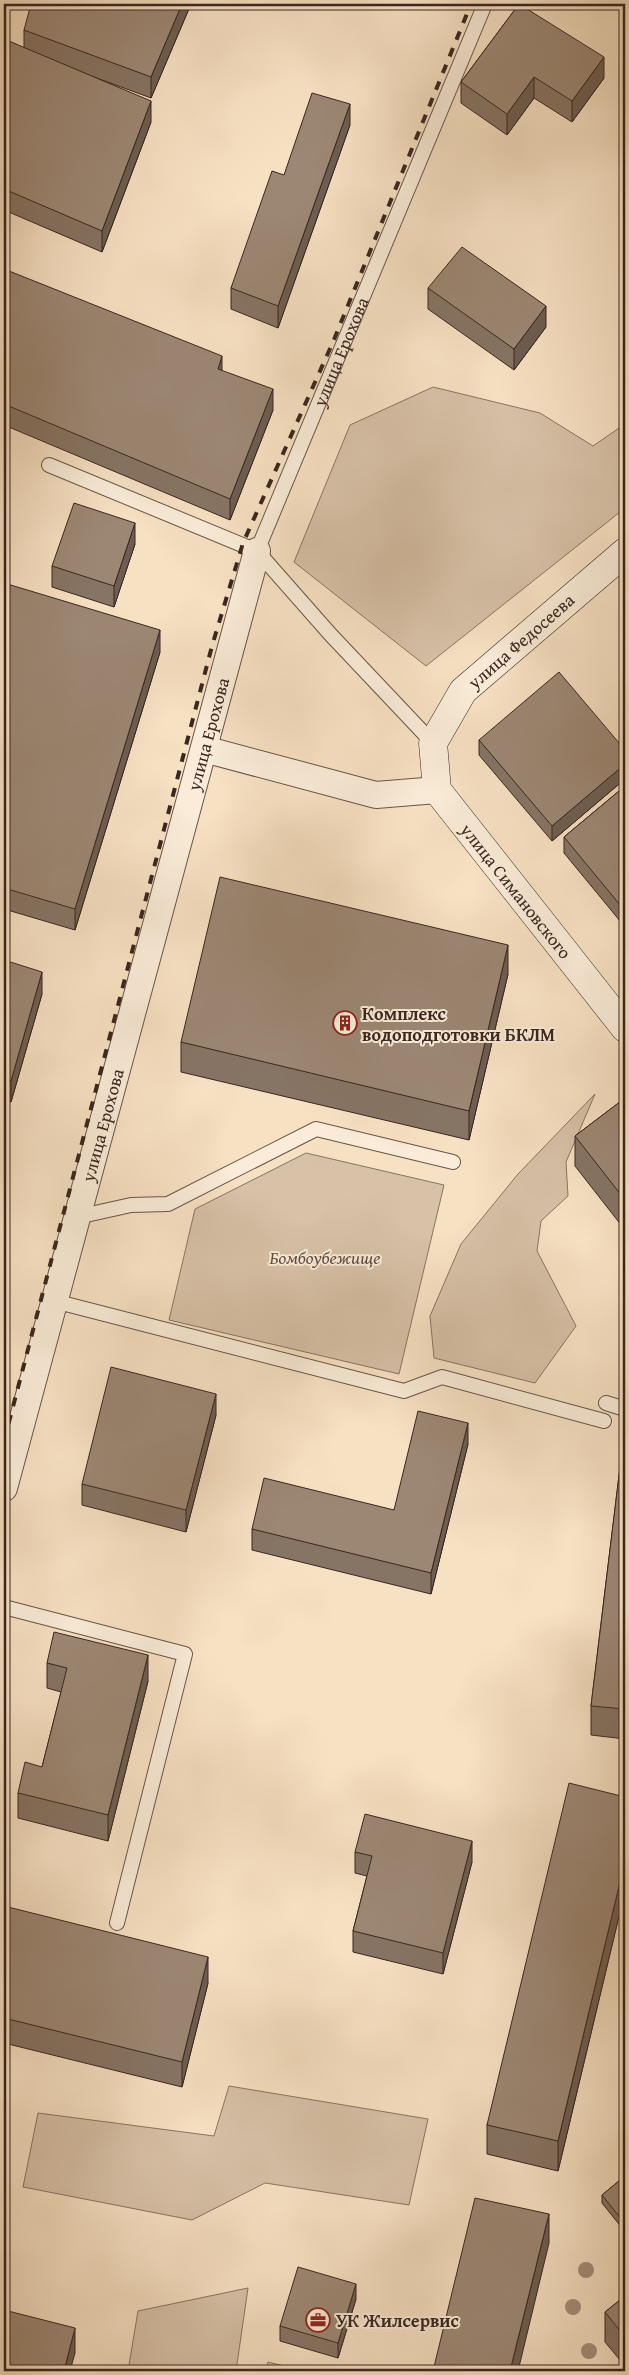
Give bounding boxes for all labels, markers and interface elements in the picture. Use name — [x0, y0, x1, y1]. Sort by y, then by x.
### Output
street label: улица Ерохова — [305, 292, 375, 411]
street label: улица Федосеева — [461, 587, 581, 696]
street label: улица Ерохова — [179, 674, 236, 795]
street label: улица Симановского — [454, 816, 579, 964]
place label: Комплекс водоподготовки БКЛМ — [362, 1000, 555, 1048]
building icon: Комплекс водоподготовки БКЛМ — [332, 1010, 358, 1036]
street label: улица Ерохова — [74, 1065, 130, 1186]
park label: Бомбоубежище — [269, 1244, 381, 1271]
office icon: УК Жилсервис — [305, 2307, 331, 2333]
place label: УК Жилсервис — [336, 2307, 459, 2334]

